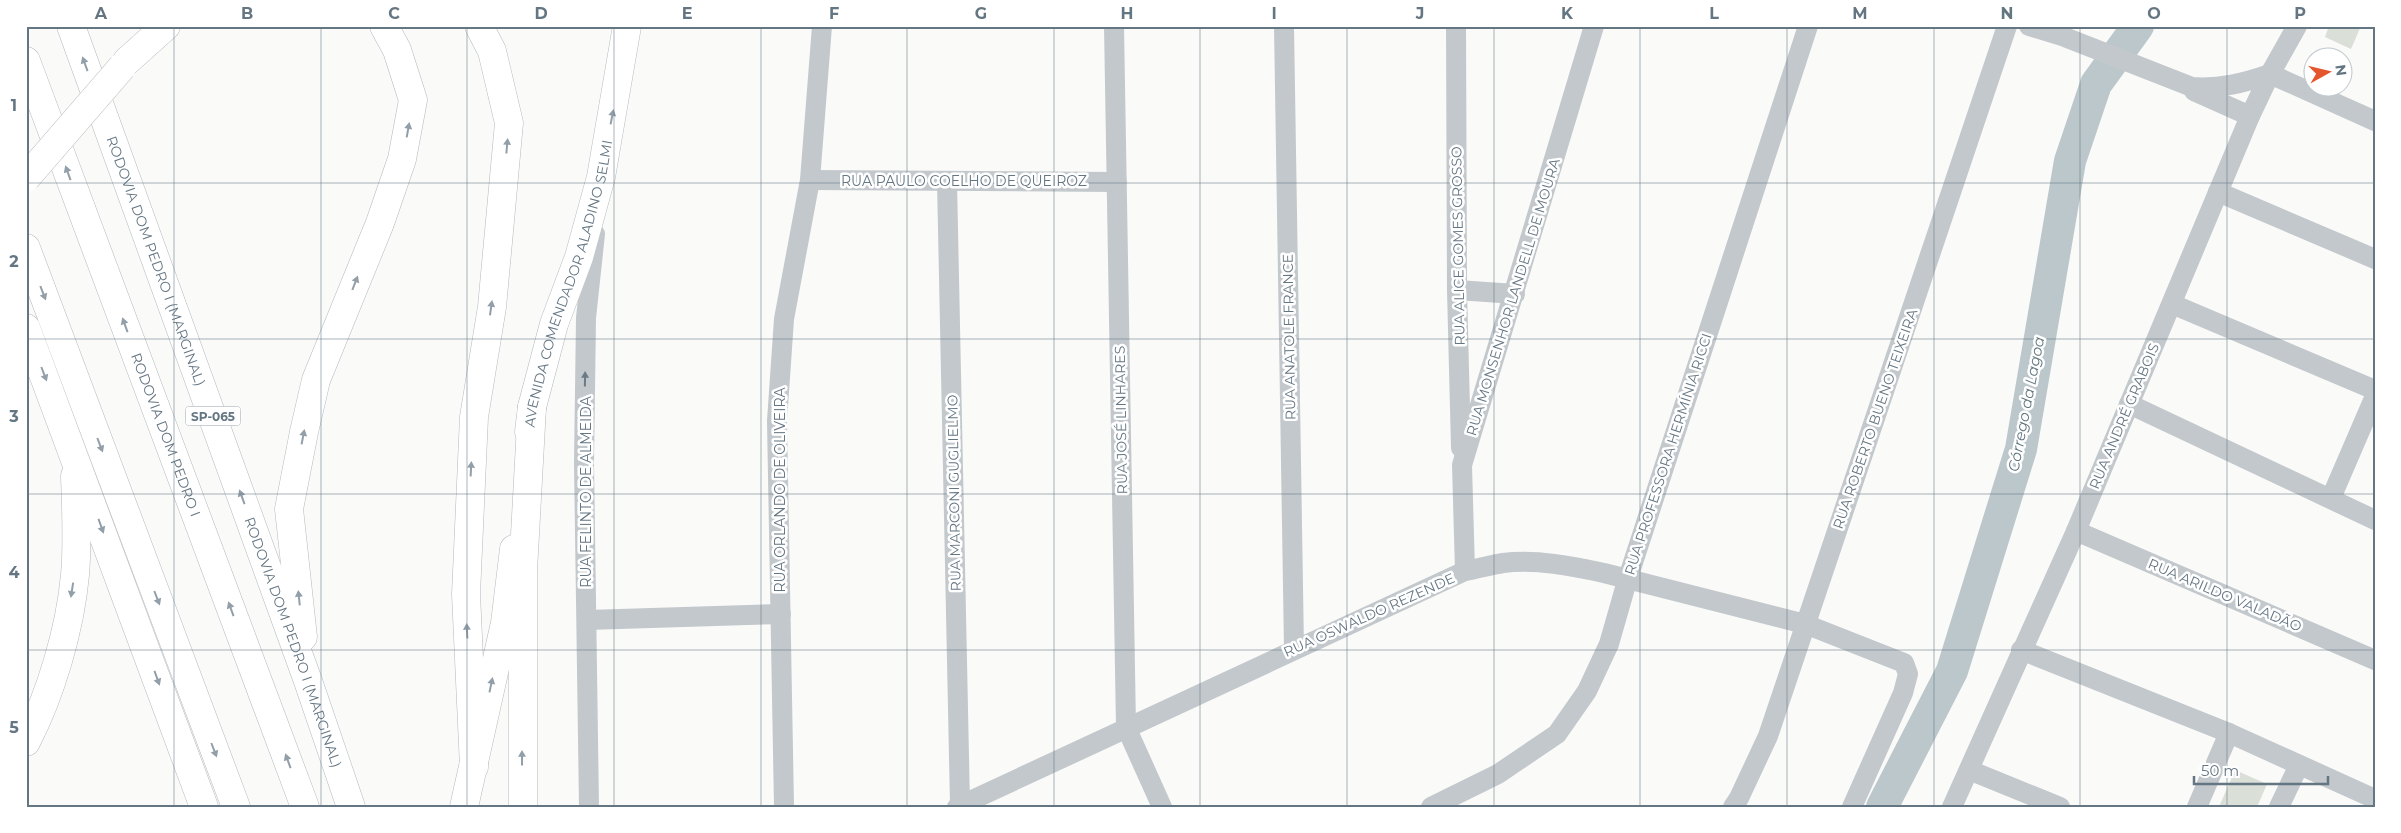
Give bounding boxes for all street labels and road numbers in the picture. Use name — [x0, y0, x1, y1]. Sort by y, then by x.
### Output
street label: RODOVIA DOM PEDRO I (MARGINAL) — [103, 134, 210, 389]
street label: AVENIDA COMENDADOR ALADINO SELMI — [521, 139, 616, 428]
street label: RUA ALICE GOMES GROSSO — [1447, 146, 1469, 346]
street label: RUA MONSENHOR LANDELL DE MOURA — [1462, 155, 1564, 438]
street label: RUA PAULO COELHO DE QUEIROZ — [841, 172, 1087, 190]
street label: RUA ANATOLE FRANCE — [1279, 254, 1299, 420]
street label: RUA ROBERTO BUENO TEIXEIRA — [1829, 306, 1922, 531]
street label: RUA PROFESSORA HERMÍNIA RICCI — [1620, 331, 1716, 577]
street label: RUA ANDRÉ GRABOIS — [2085, 340, 2163, 492]
street label: RUA JOSÉ LINHARES — [1111, 346, 1131, 494]
street label: RODOVIA DOM PEDRO I — [127, 350, 205, 519]
street label: RUA ORLANDO DE OLIVEIRA — [771, 386, 789, 593]
street label: RUA MARCONI GUGLIELMO — [943, 394, 965, 591]
street label: RUA FELINTO DE ALMEIDA — [577, 395, 595, 588]
road number: SP-065 — [186, 406, 240, 426]
street label: RODOVIA DOM PEDRO I (MARGINAL) — [240, 514, 346, 770]
street label: RUA ARILDO VALADÃO — [2146, 554, 2305, 636]
street label: RUA OSWALDO REZENDE — [1281, 569, 1457, 661]

